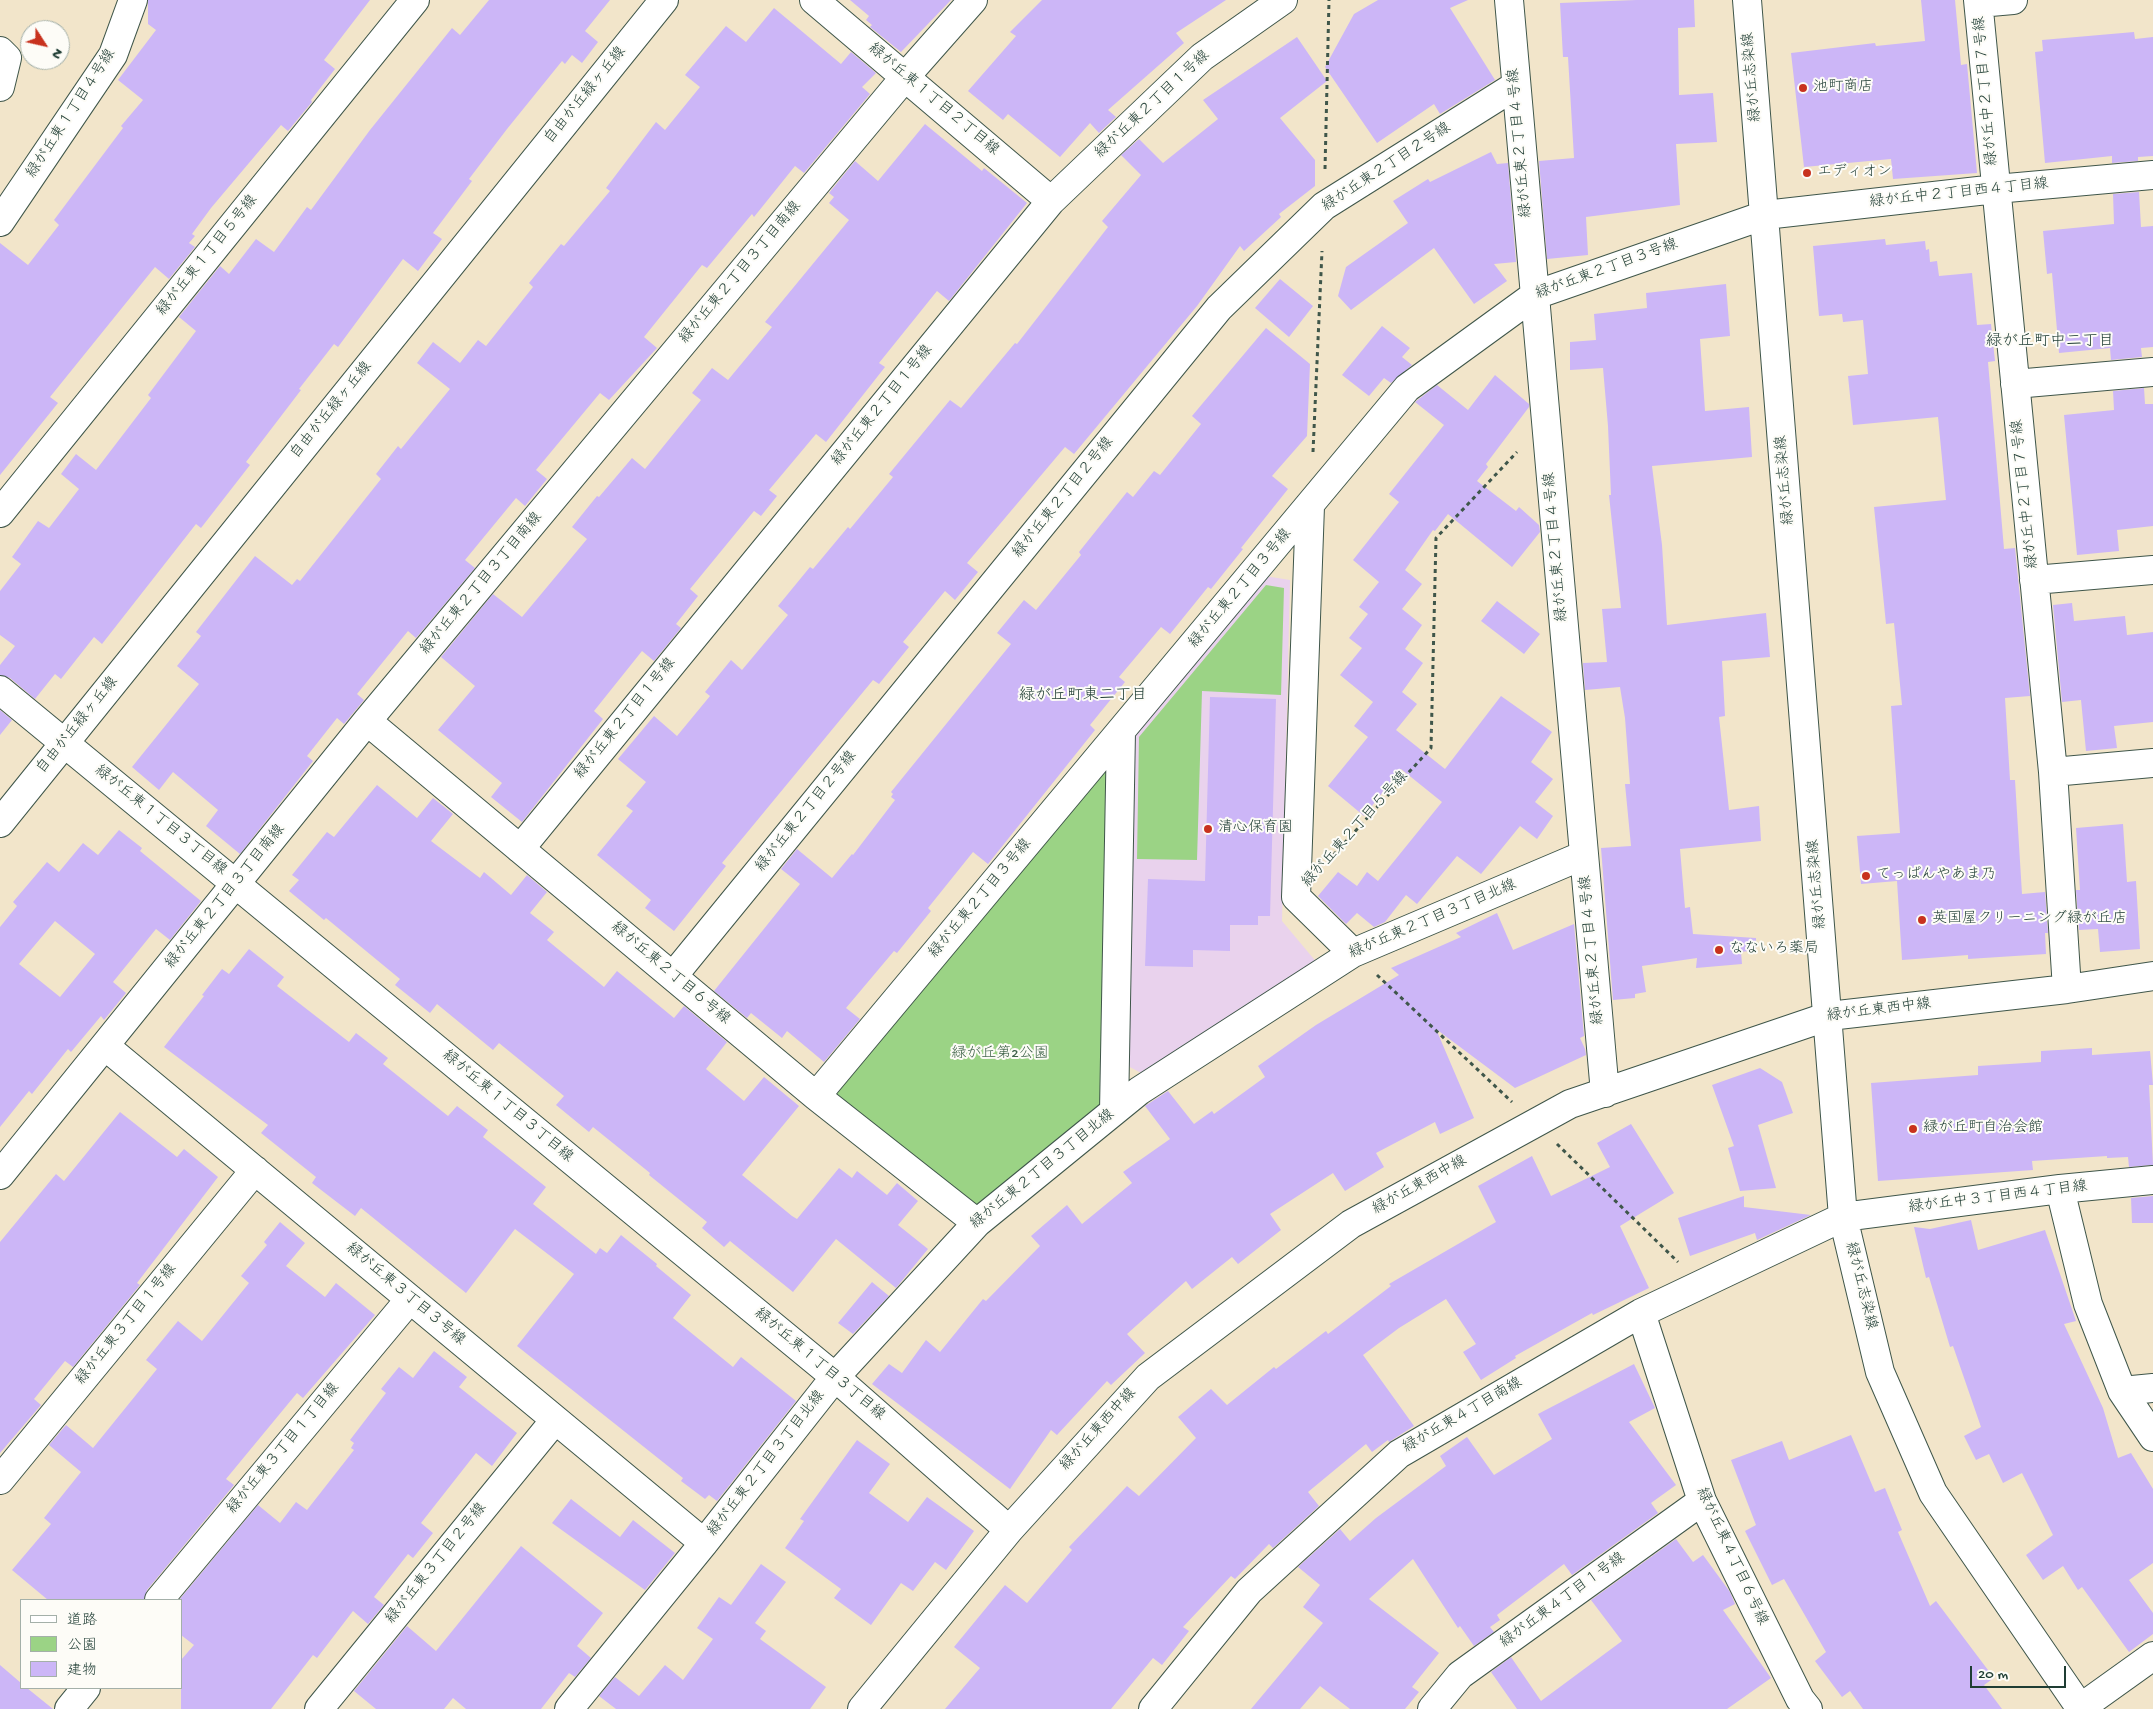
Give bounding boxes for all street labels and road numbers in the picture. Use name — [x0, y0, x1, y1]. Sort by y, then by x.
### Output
street label: 緑が丘中２丁目７号線 — [1971, 16, 2003, 166]
street label: 緑が丘志染線 — [1740, 31, 1766, 123]
street label: 緑が丘東１丁目２丁目線 — [864, 40, 1002, 160]
street label: 自由が丘緑ヶ丘線 — [541, 44, 631, 148]
street label: 緑が丘東１丁目４号線 — [24, 46, 120, 182]
street label: 緑が丘東２丁目１号線 — [1092, 47, 1214, 163]
street label: 緑が丘東２丁目４号線 — [1505, 68, 1537, 218]
street label: 緑が丘東２丁目２号線 — [1319, 120, 1455, 216]
street label: 緑が丘中２丁目西４丁目線 — [1869, 176, 2049, 212]
street label: 緑が丘東１丁目５号線 — [154, 192, 262, 320]
street label: 緑が丘東２丁目３丁目南線 — [676, 198, 806, 348]
street label: 緑が丘東２丁目３号線 — [1533, 236, 1681, 304]
street label: 緑が丘東２丁目１号線 — [829, 342, 937, 470]
street label: 自由が丘緑ヶ丘線 — [287, 359, 377, 463]
street label: 緑が丘中２丁目７号線 — [2009, 418, 2043, 570]
street label: 緑が丘東２丁目２号線 — [1010, 434, 1118, 562]
street label: 緑が丘志染線 — [1773, 434, 1799, 526]
street label: 緑が丘東２丁目４号線 — [1541, 472, 1573, 622]
street label: 緑が丘東２丁目３丁目南線 — [417, 509, 547, 659]
street label: 緑が丘東２丁目３号線 — [1186, 526, 1296, 652]
street label: 緑が丘東２丁目１号線 — [572, 655, 680, 783]
street label: 自由が丘緑ヶ丘線 — [33, 674, 123, 778]
street label: 緑が丘東２丁目２号線 — [753, 748, 861, 876]
street label: 緑が丘東１丁目３丁目線 — [90, 762, 230, 880]
street label: 緑が丘東２丁目５号線 — [1299, 768, 1413, 892]
street label: 緑が丘東２丁目３丁目南線 — [162, 821, 290, 973]
street label: 緑が丘東２丁目３号線 — [926, 836, 1036, 962]
street label: 緑が丘志染線 — [1805, 838, 1831, 930]
street label: 緑が丘東２丁目４号線 — [1577, 875, 1609, 1025]
street label: 緑が丘東２丁目３丁目北線 — [1347, 877, 1519, 963]
street label: 緑が丘東２丁目６号線 — [607, 919, 733, 1029]
street label: 緑が丘東西中線 — [1826, 996, 1932, 1026]
street label: 緑が丘東１丁目３丁目線 — [438, 1047, 576, 1167]
street label: 緑が丘東２丁目３丁目北線 — [967, 1106, 1119, 1234]
street label: 緑が丘東西中線 — [1370, 1153, 1470, 1219]
street label: 緑が丘中３丁目西４丁目線 — [1908, 1178, 2088, 1218]
street label: 緑が丘東３丁目３号線 — [342, 1240, 468, 1350]
street label: 緑が丘志染線 — [1840, 1240, 1880, 1332]
street label: 緑が丘東３丁目１号線 — [73, 1261, 181, 1389]
street label: 緑が丘東１丁目３丁目線 — [750, 1305, 888, 1425]
street label: 緑が丘東４丁目南線 — [1400, 1374, 1526, 1458]
street label: 緑が丘東３丁目１丁目線 — [224, 1380, 344, 1518]
street label: 緑が丘東西中線 — [1057, 1385, 1141, 1475]
street label: 緑が丘東２丁目３丁目北線 — [704, 1388, 830, 1540]
street label: 緑が丘東４丁目６号線 — [1691, 1485, 1771, 1629]
street label: 緑が丘東３丁目２号線 — [383, 1500, 491, 1628]
street label: 緑が丘東４丁目１号線 — [1497, 1550, 1629, 1652]

